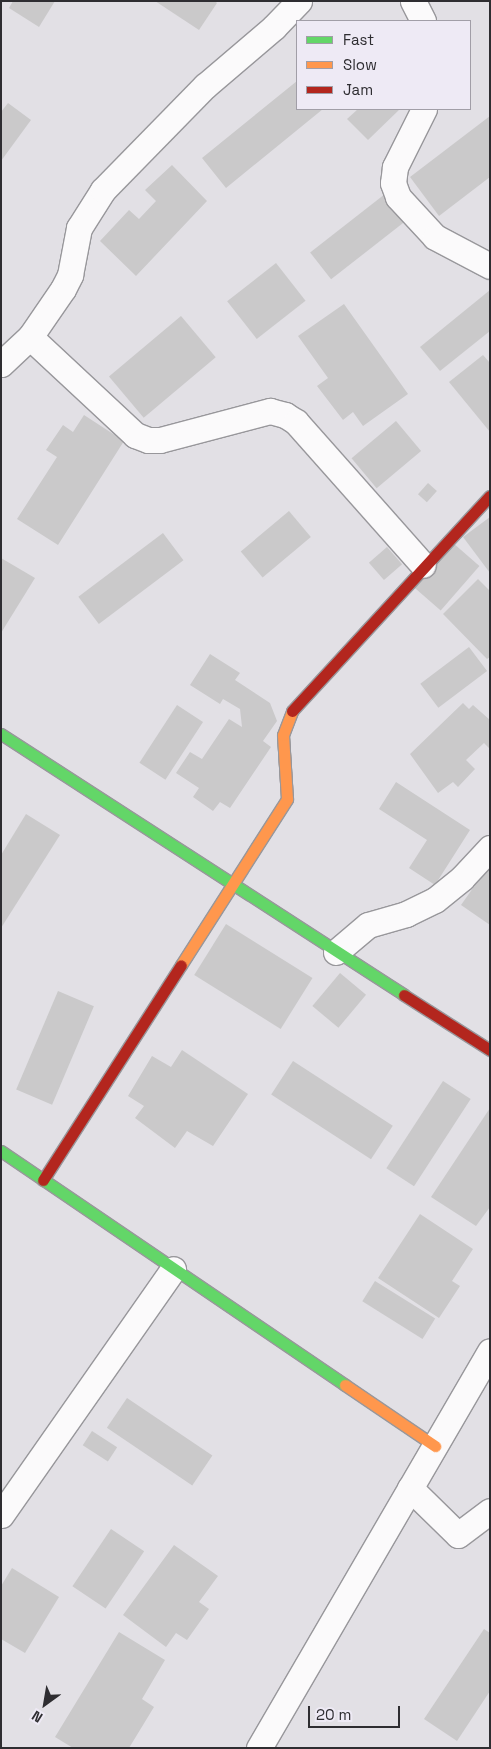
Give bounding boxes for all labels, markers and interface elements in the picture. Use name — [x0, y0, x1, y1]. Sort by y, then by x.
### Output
legend — [296, 20, 471, 110]
text: Fast — [343, 30, 374, 49]
text: Slow — [343, 55, 377, 74]
text: Jam — [343, 80, 373, 99]
north arrow — [20, 1679, 70, 1729]
scale bar — [311, 1696, 404, 1728]
text: 20 m — [316, 1705, 351, 1724]
text: N — [28, 1707, 46, 1727]

